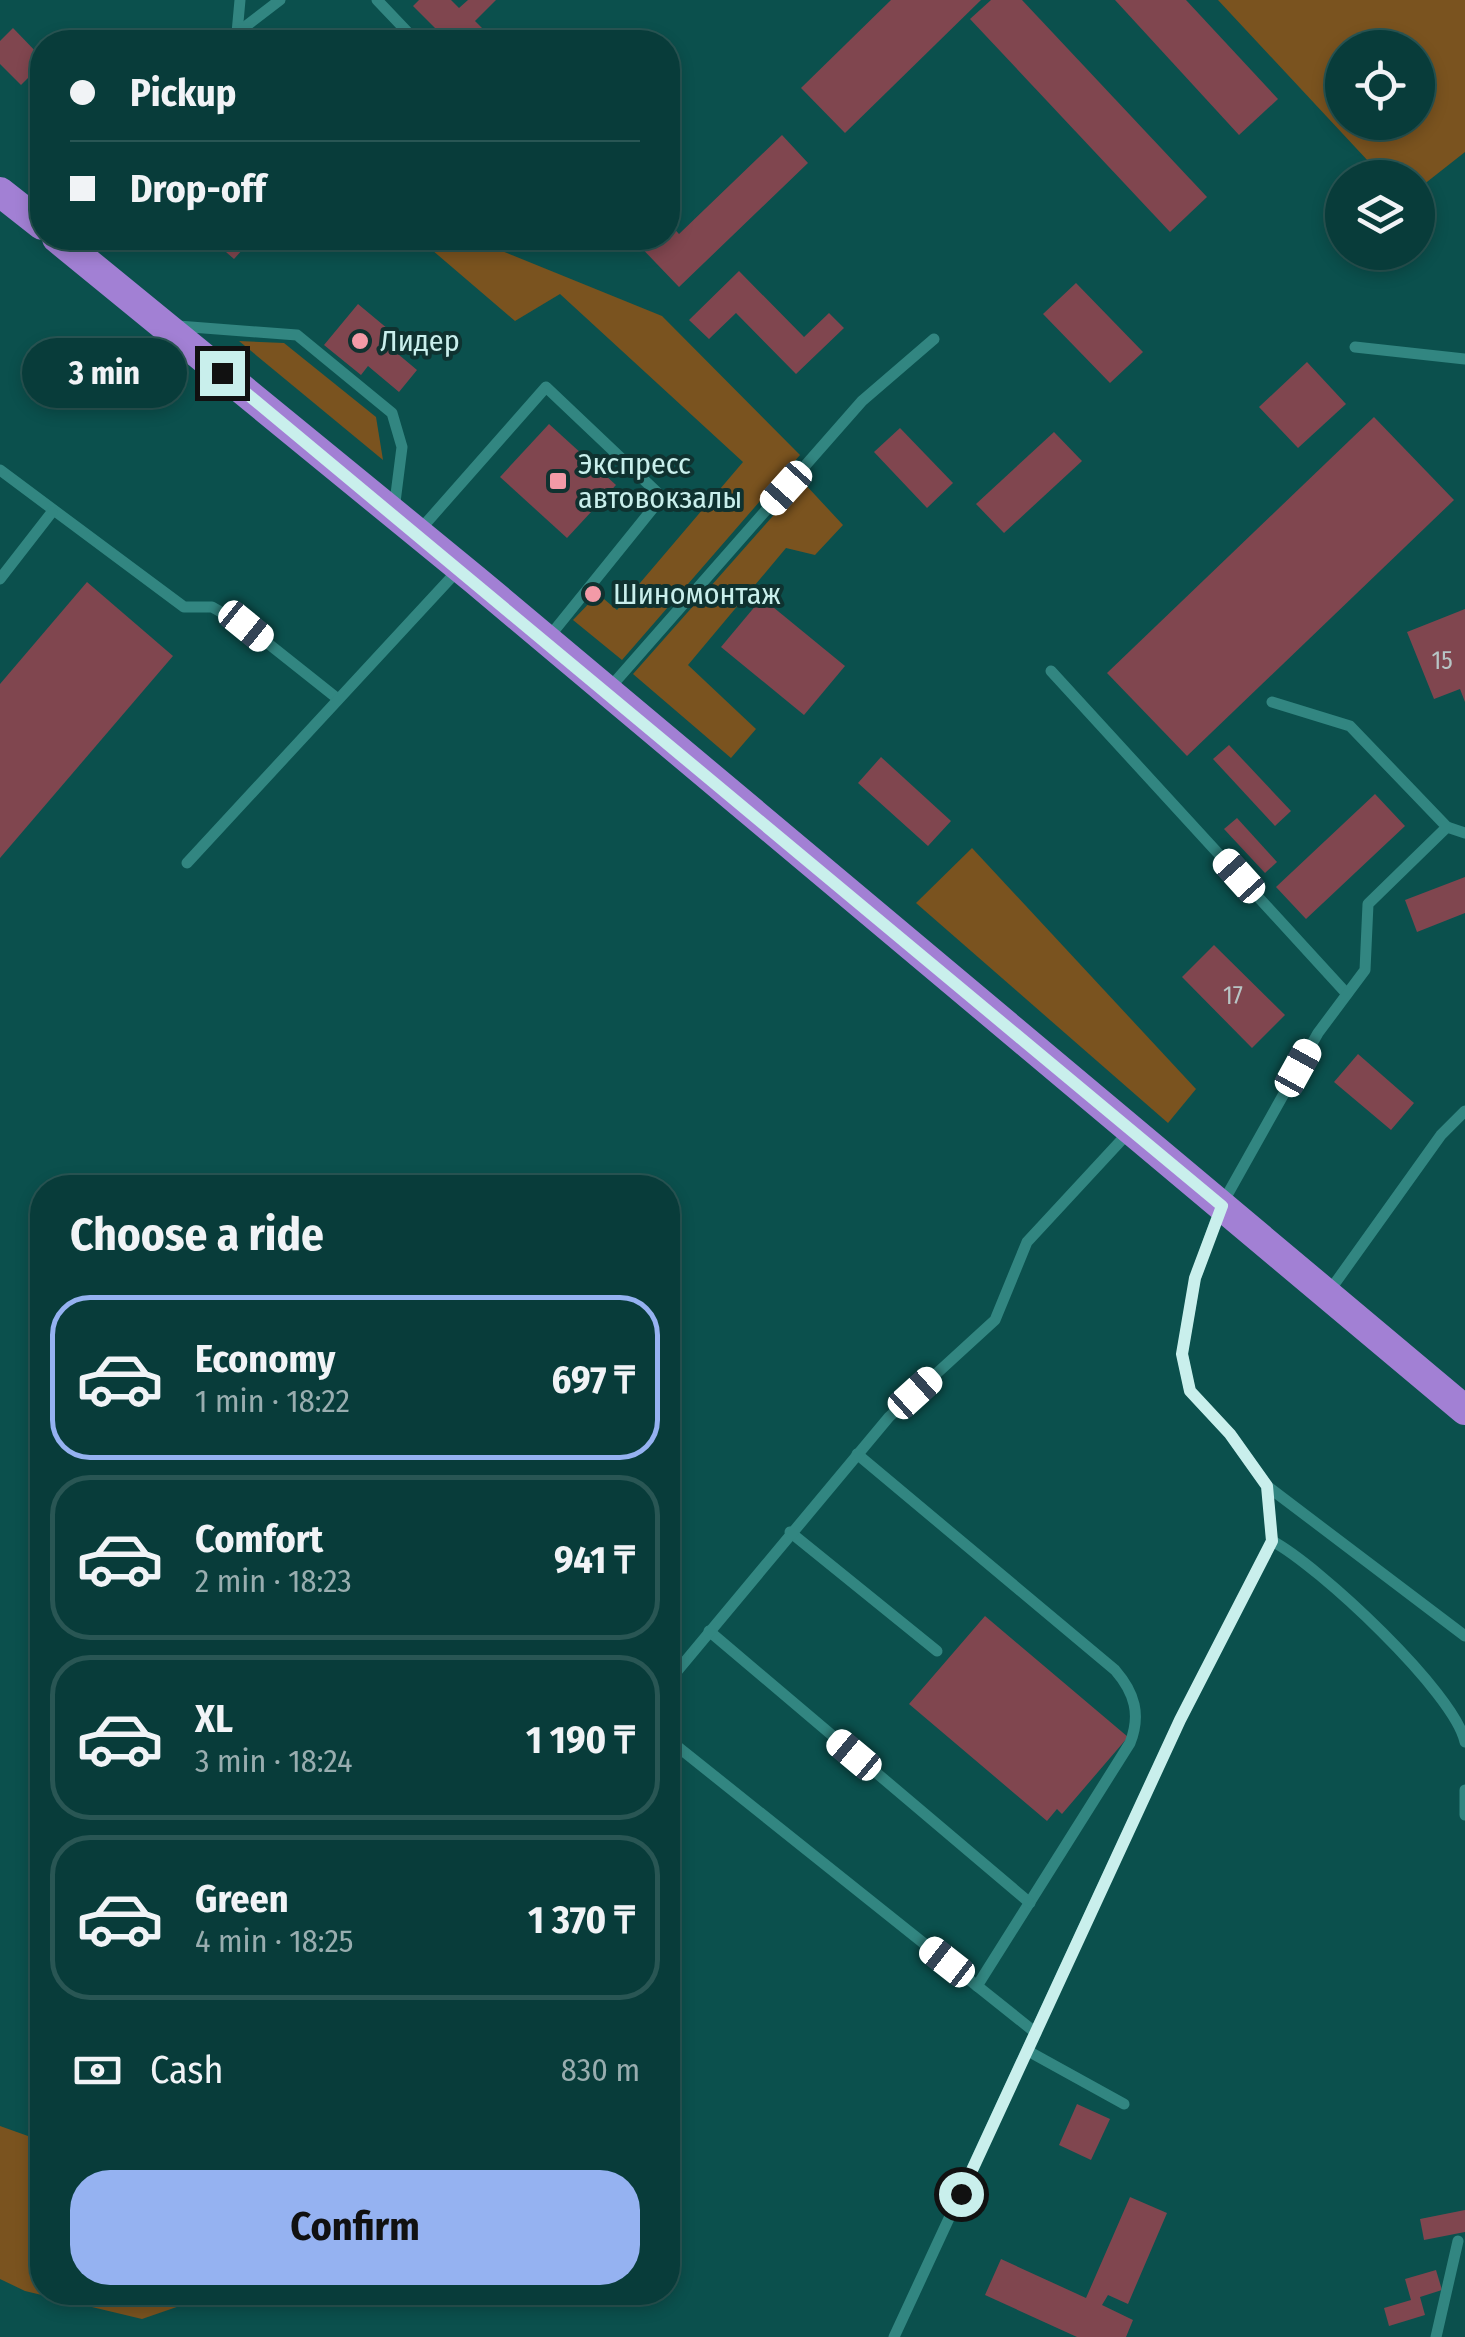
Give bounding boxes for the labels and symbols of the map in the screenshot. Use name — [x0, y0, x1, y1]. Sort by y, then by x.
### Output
place label: Лидер — [380, 323, 460, 359]
marker: Лидер — [349, 330, 371, 352]
callout: 3 min — [22, 338, 187, 408]
route end — [200, 351, 245, 396]
place label: Экспресс автовокзалы — [578, 446, 742, 516]
car — [755, 456, 817, 520]
marker: Экспресс автовокзалы — [547, 470, 569, 492]
place label: Шиномонтаж — [613, 576, 781, 612]
marker: Шиномонтаж — [582, 583, 604, 605]
car — [213, 595, 279, 657]
house number: 15 — [1431, 646, 1453, 676]
car — [1208, 844, 1270, 908]
house number: 17 — [1223, 981, 1243, 1011]
car — [1270, 1034, 1326, 1102]
car — [883, 1362, 947, 1424]
car — [821, 1724, 887, 1786]
car — [914, 1932, 980, 1992]
route start — [939, 2172, 984, 2217]

